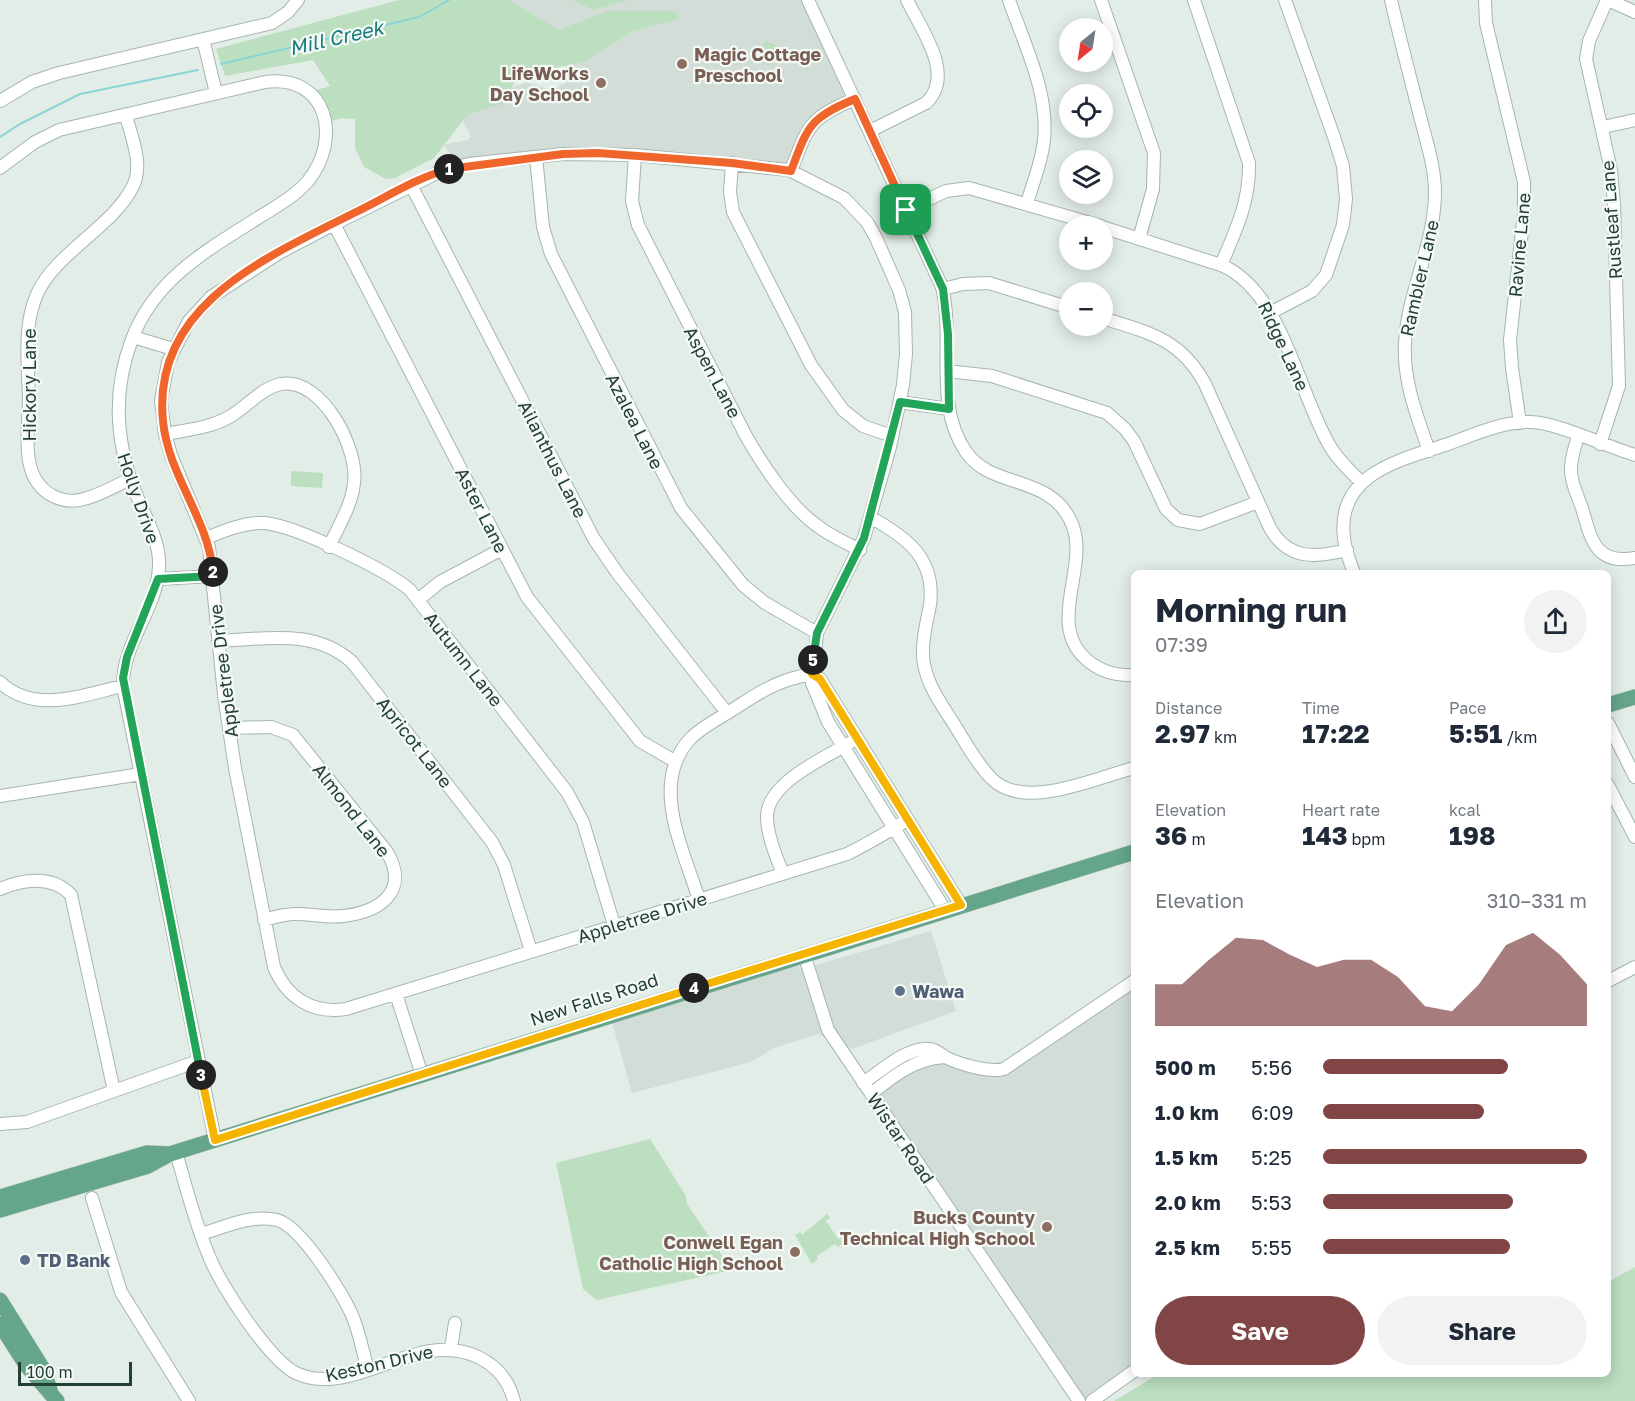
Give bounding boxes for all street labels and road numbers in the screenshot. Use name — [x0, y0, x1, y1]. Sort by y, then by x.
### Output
street label: Rustleaf Lane — [1596, 160, 1626, 280]
street label: Ravine Lane — [1503, 192, 1535, 298]
street label: Rambler Lane — [1395, 218, 1443, 338]
street label: Ridge Lane — [1254, 298, 1314, 394]
street label: Aspen Lane — [680, 322, 746, 422]
street label: Hickory Lane — [18, 328, 40, 442]
street label: Azalea Lane — [601, 369, 669, 473]
street label: Ailanthus Lane — [514, 397, 592, 521]
street label: Holly Drive — [113, 450, 165, 546]
street label: Aster Lane — [451, 464, 513, 556]
street label: Appletree Drive — [204, 603, 242, 739]
street label: Autumn Lane — [420, 607, 508, 711]
street label: Apricot Lane — [373, 692, 457, 792]
street label: Almond Lane — [309, 759, 395, 861]
street label: Appletree Drive — [575, 887, 709, 947]
street label: New Falls Road — [527, 968, 661, 1030]
street label: Wistar Road — [863, 1088, 939, 1188]
street label: Keston Drive — [323, 1340, 435, 1386]

